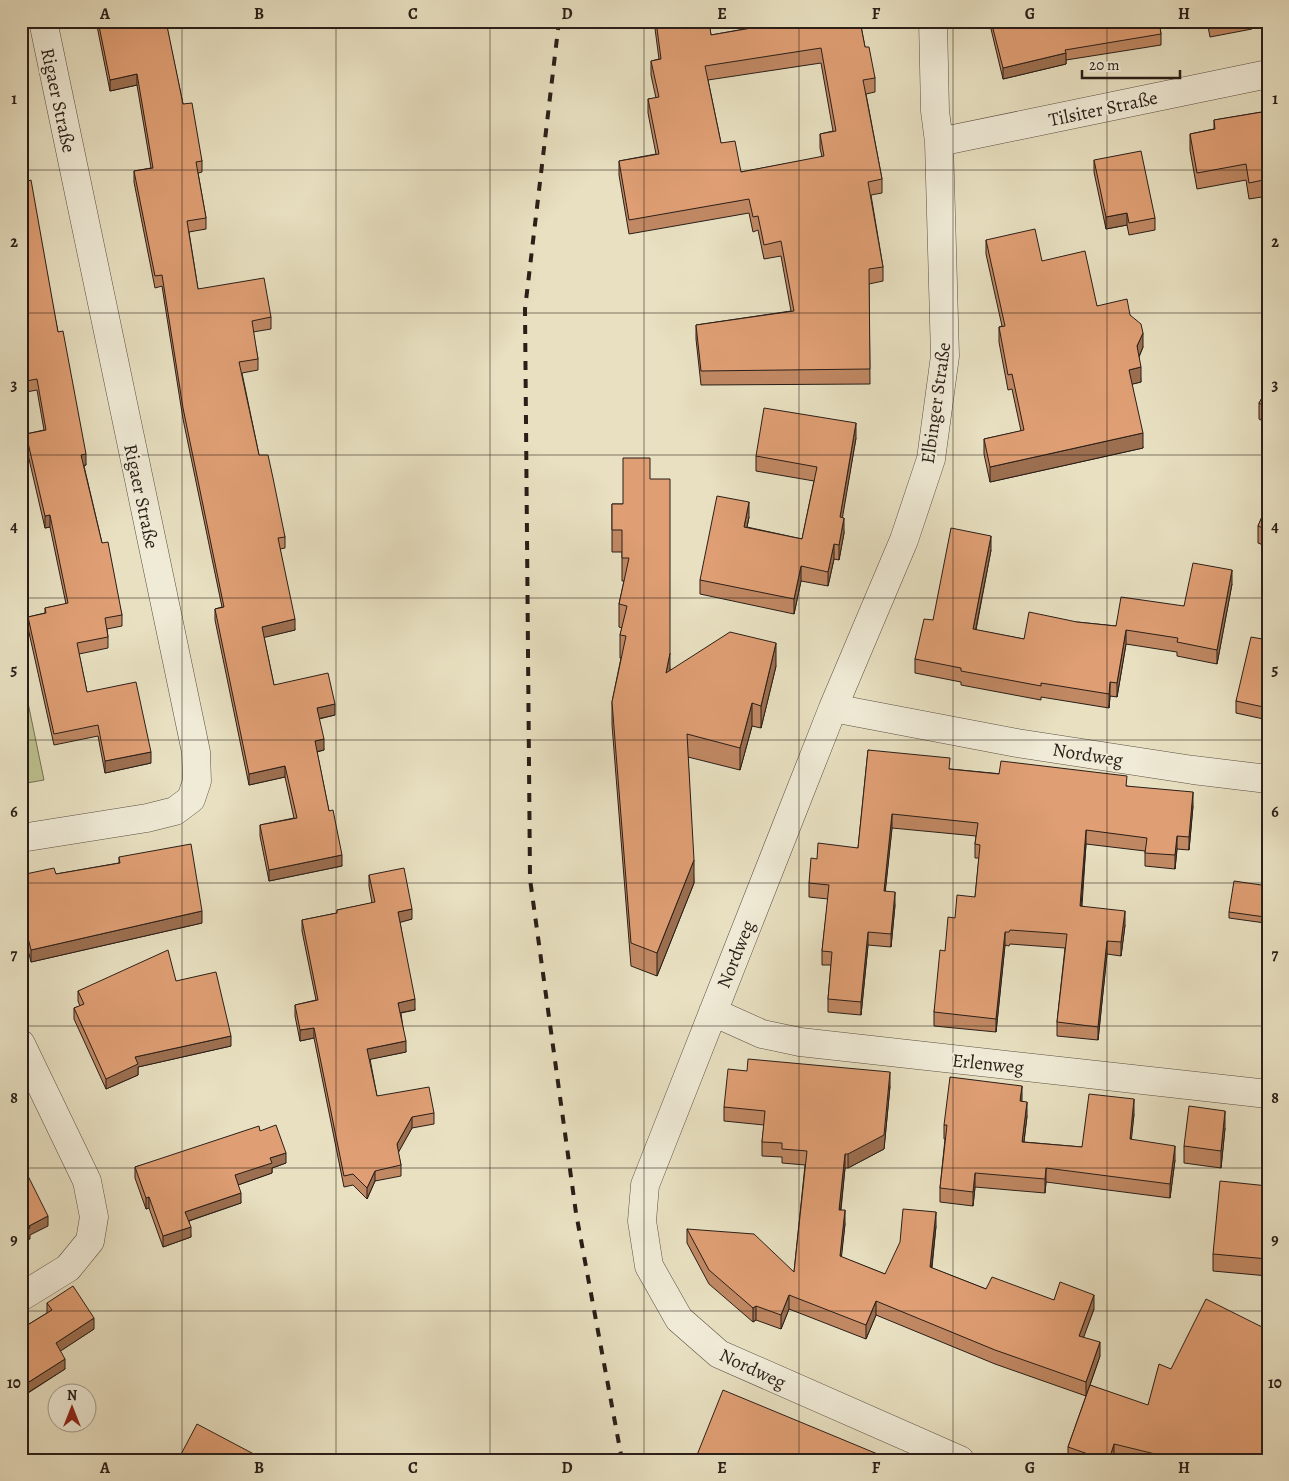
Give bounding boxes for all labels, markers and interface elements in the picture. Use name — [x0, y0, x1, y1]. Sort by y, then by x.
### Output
text: A — [99, 3, 111, 25]
text: B — [254, 3, 264, 25]
text: C — [408, 3, 418, 25]
text: D — [561, 3, 573, 25]
text: E — [717, 3, 727, 25]
text: F — [872, 3, 881, 25]
text: G — [1025, 3, 1035, 25]
text: H — [1178, 3, 1190, 25]
street label: Rigaer Straße — [34, 45, 82, 155]
scale bar — [1082, 48, 1179, 80]
text: 20 m — [1089, 55, 1120, 75]
street label: Tilsiter Straße — [1046, 85, 1160, 133]
text: 1 — [11, 88, 17, 110]
text: 1 — [1272, 88, 1278, 110]
text: 2 — [10, 231, 18, 253]
text: 2 — [1271, 231, 1279, 253]
street label: Elbinger Straße — [915, 341, 957, 466]
text: 3 — [11, 374, 18, 396]
text: 3 — [1272, 374, 1279, 396]
street label: Rigaer Straße — [117, 441, 165, 551]
text: 4 — [10, 516, 18, 538]
text: 4 — [1271, 516, 1279, 538]
text: 5 — [11, 659, 18, 681]
text: 5 — [1272, 659, 1279, 681]
street label: Nordweg — [1051, 737, 1125, 773]
text: 6 — [10, 801, 18, 823]
text: 6 — [1271, 801, 1279, 823]
street label: Nordweg — [711, 916, 761, 992]
text: 7 — [11, 944, 18, 966]
text: 7 — [1272, 944, 1279, 966]
street label: Erlenweg — [951, 1047, 1026, 1081]
text: 8 — [10, 1087, 18, 1109]
text: 8 — [1271, 1087, 1279, 1109]
text: 9 — [10, 1229, 18, 1251]
text: 9 — [1271, 1229, 1279, 1251]
street label: Nordweg — [715, 1342, 791, 1396]
text: 10 — [7, 1372, 21, 1394]
text: 10 — [1268, 1372, 1282, 1394]
north arrow — [48, 1384, 98, 1434]
text: N — [67, 1386, 77, 1405]
text: A — [99, 1457, 111, 1479]
text: B — [254, 1457, 264, 1479]
text: C — [408, 1457, 418, 1479]
text: D — [561, 1457, 573, 1479]
text: E — [717, 1457, 727, 1479]
text: F — [872, 1457, 881, 1479]
text: G — [1025, 1457, 1035, 1479]
text: H — [1178, 1457, 1190, 1479]

